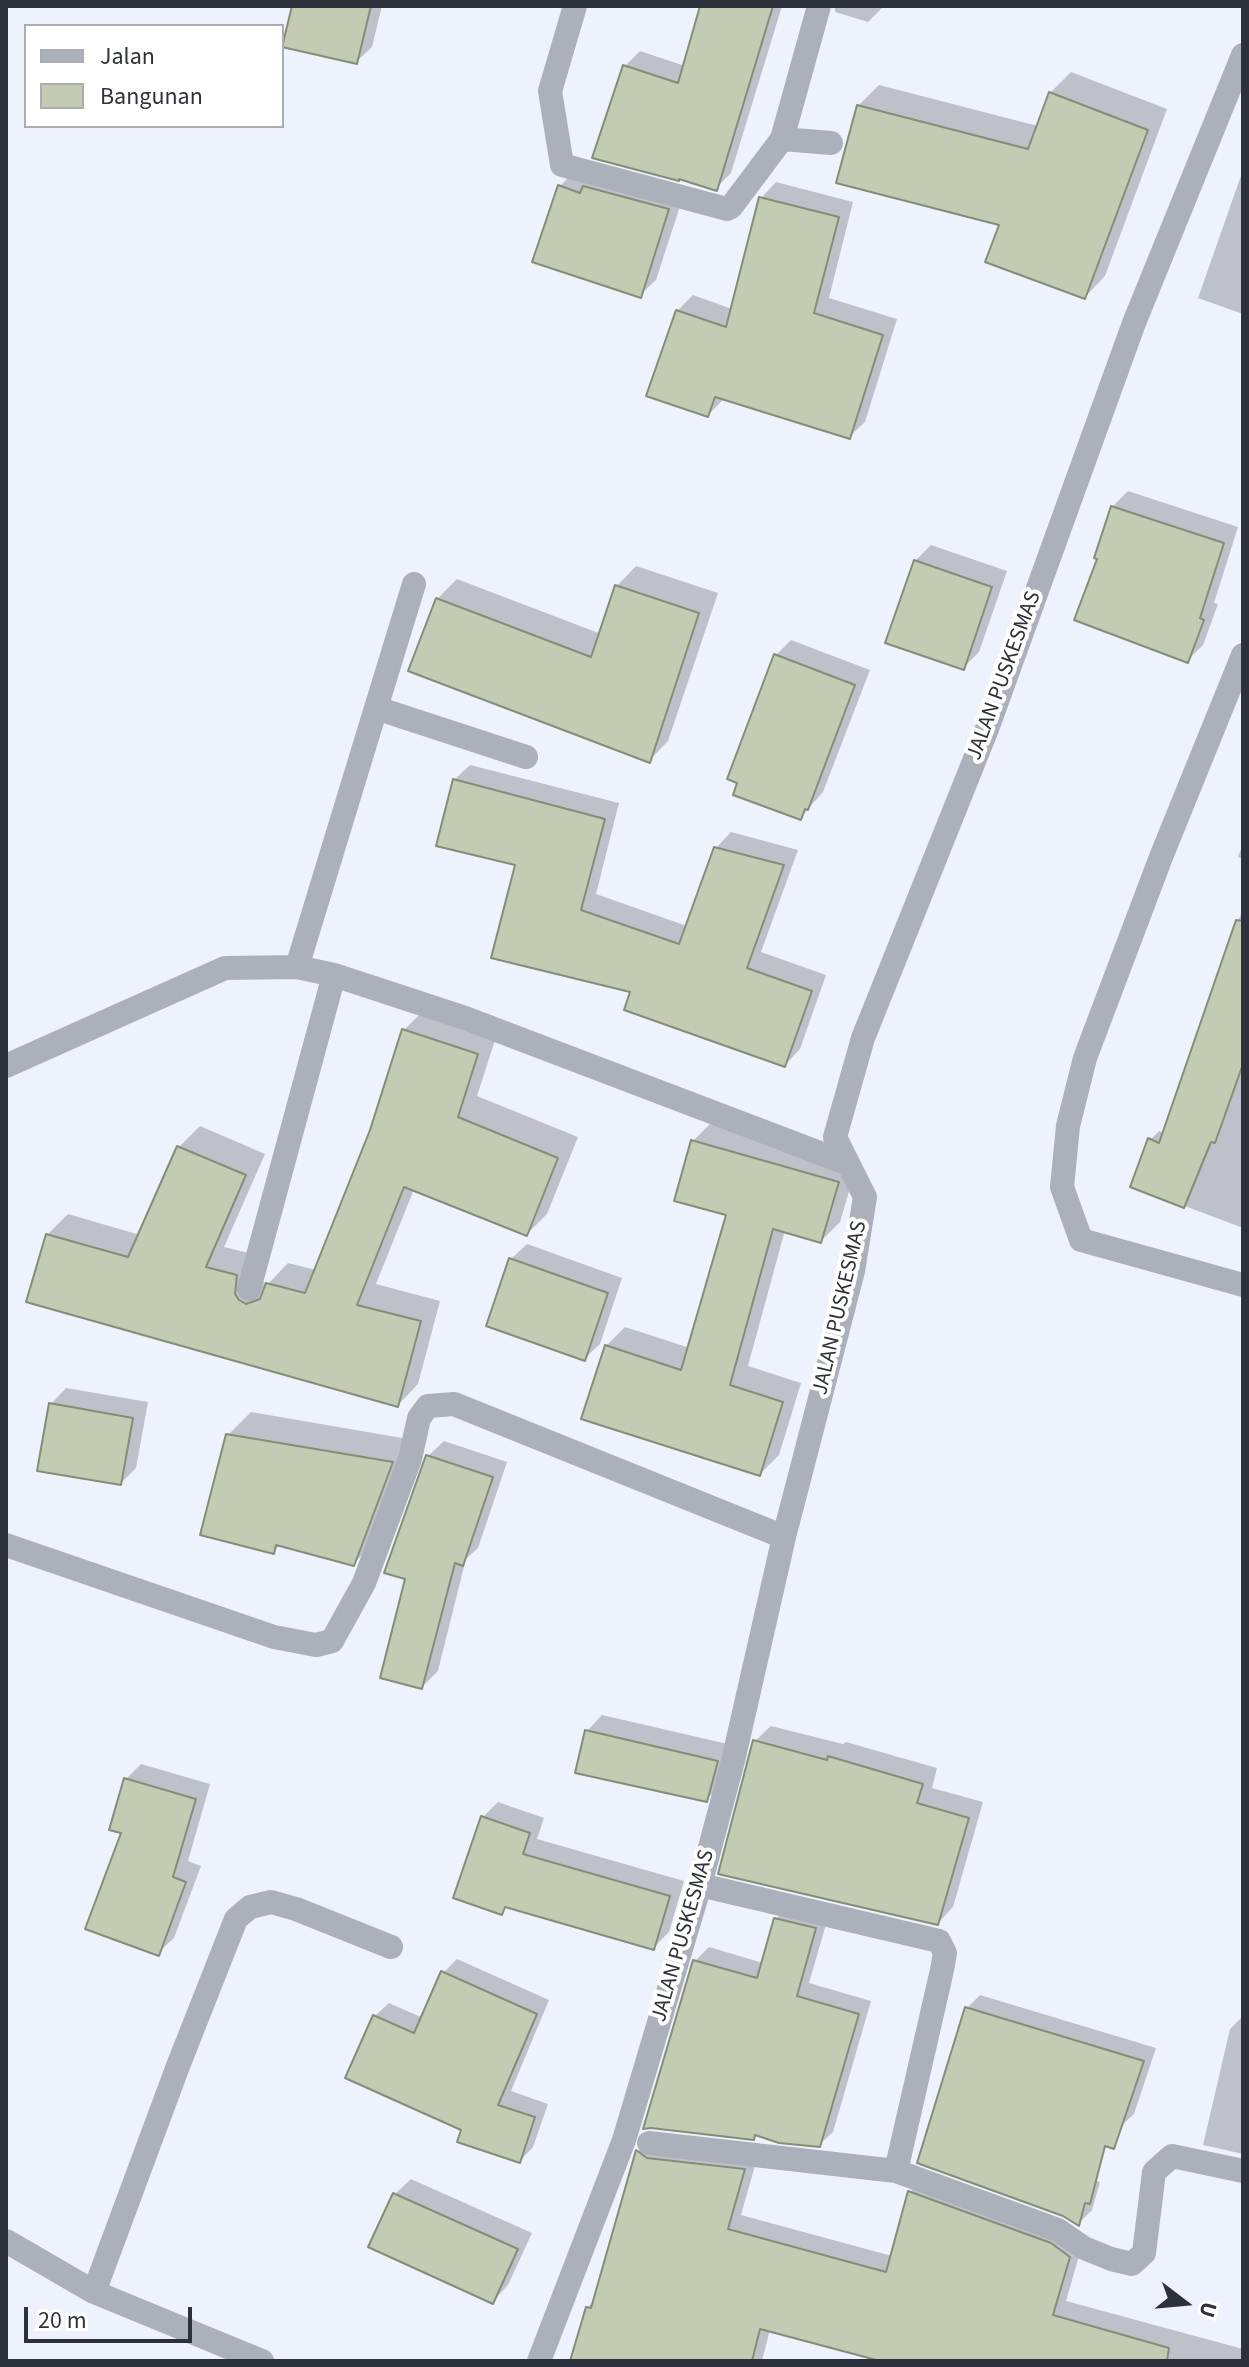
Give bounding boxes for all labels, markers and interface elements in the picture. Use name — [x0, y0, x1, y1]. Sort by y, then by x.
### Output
legend — [24, 24, 284, 128]
text: Jalan — [100, 39, 155, 74]
text: Bangunan — [100, 79, 203, 114]
street label: JALAN PUSKESMAS — [962, 588, 1048, 764]
street label: JALAN PUSKESMAS — [808, 1218, 874, 1398]
street label: JALAN PUSKESMAS — [647, 1847, 721, 2025]
north arrow — [1145, 2263, 1225, 2343]
scale bar — [28, 2291, 196, 2341]
text: U — [1191, 2298, 1225, 2321]
text: 20 m — [38, 2303, 87, 2338]

